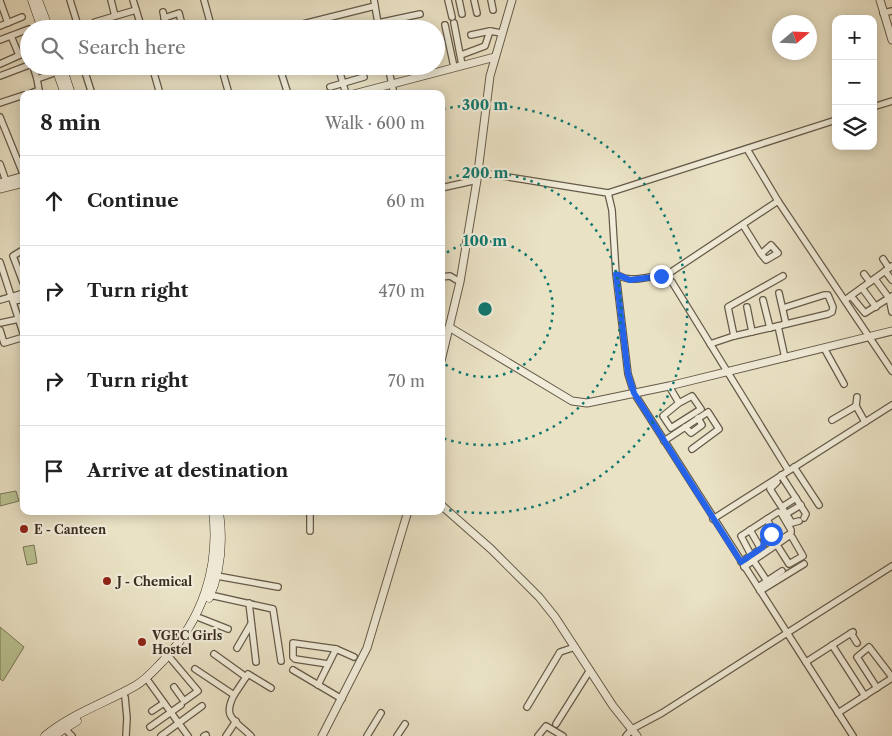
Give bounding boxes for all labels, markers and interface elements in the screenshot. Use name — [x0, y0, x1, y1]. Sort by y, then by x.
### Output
north arrow — [772, 15, 817, 60]
map controls — [832, 15, 877, 150]
button: + — [832, 15, 877, 60]
search box — [20, 20, 445, 75]
icon: search — [38, 34, 66, 62]
text: Search here — [78, 36, 186, 59]
button: − — [832, 60, 877, 105]
text: 300 m — [462, 95, 508, 114]
button: layers — [832, 105, 877, 150]
text: 8 min — [40, 110, 101, 135]
text: Walk · 600 m — [325, 113, 425, 133]
text: 200 m — [462, 163, 508, 182]
icon: ahead — [40, 187, 68, 215]
text: Continue — [87, 189, 179, 212]
text: 60 m — [386, 191, 425, 211]
text: 100 m — [463, 231, 507, 250]
route end — [650, 265, 673, 288]
icon: right — [40, 277, 68, 305]
text: Turn right — [87, 279, 188, 302]
text: 470 m — [379, 281, 425, 301]
centre of rings — [476, 300, 494, 318]
icon: right — [40, 367, 68, 395]
text: Turn right — [87, 369, 188, 392]
text: 70 m — [388, 371, 425, 391]
icon: arrive — [40, 457, 68, 485]
text: Arrive at destination — [87, 459, 288, 482]
place label: E - Canteen — [34, 522, 107, 537]
marker: E - Canteen — [18, 523, 30, 535]
route start — [760, 523, 783, 546]
place label: J - Chemical — [115, 574, 192, 589]
marker: J - Chemical — [101, 575, 113, 587]
place label: VGEC Girls Hostel — [151, 628, 223, 657]
marker: VGEC Girls Hostel — [136, 636, 148, 648]

